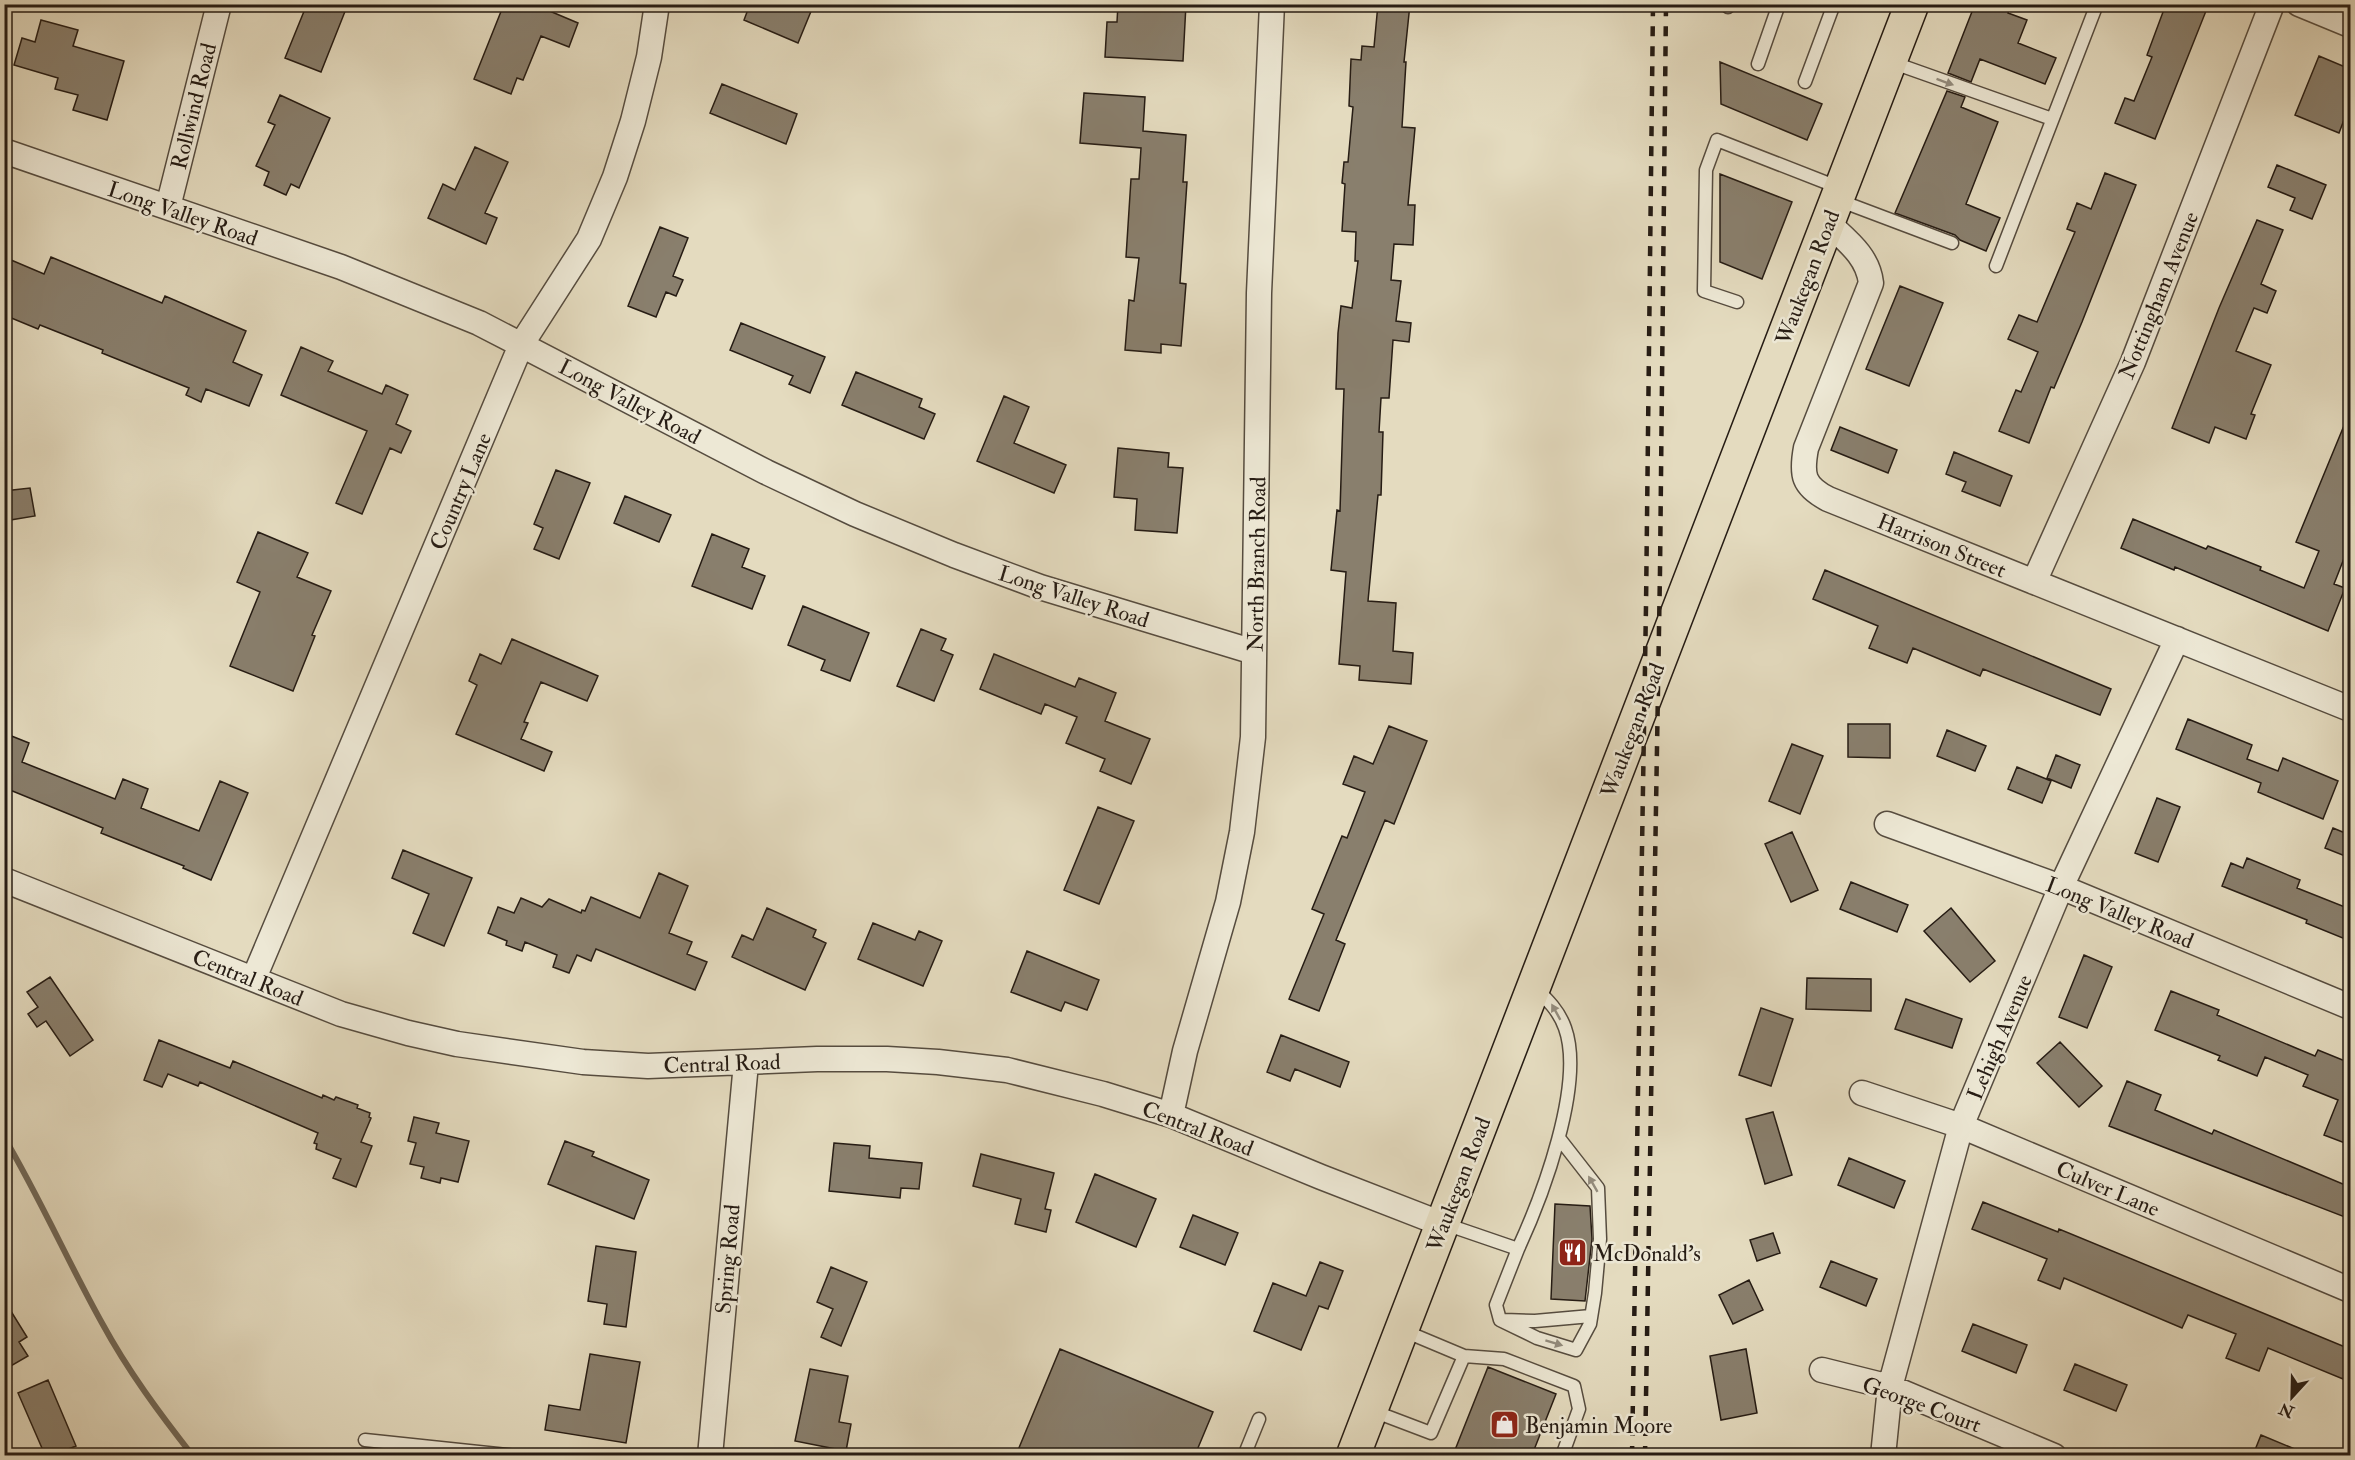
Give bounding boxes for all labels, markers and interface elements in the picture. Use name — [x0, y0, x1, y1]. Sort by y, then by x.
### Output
street label: Rollwind Road — [165, 40, 223, 172]
one-way arrow — [1936, 77, 1954, 87]
street label: Long Valley Road — [104, 175, 262, 253]
street label: Waukegan Road — [1769, 206, 1847, 350]
street label: Nottingham Avenue — [2113, 208, 2205, 383]
street label: Long Valley Road — [554, 353, 706, 451]
street label: Country Lane — [424, 429, 498, 554]
street label: North Branch Road — [1241, 476, 1273, 652]
street label: Harrison Street — [1873, 507, 2010, 584]
street label: Long Valley Road — [995, 559, 1153, 635]
street label: Waukegan Road — [1594, 659, 1672, 803]
street label: Long Valley Road — [2042, 871, 2198, 955]
street label: Central Road — [188, 943, 307, 1013]
street label: Lehigh Avenue — [1961, 971, 2039, 1104]
one-way arrow — [1551, 1003, 1561, 1020]
street label: Central Road — [663, 1048, 781, 1080]
street label: Central Road — [1138, 1095, 1258, 1163]
street label: Waukegan Road — [1420, 1113, 1498, 1257]
street label: Culver Lane — [2052, 1155, 2164, 1223]
one-way arrow — [1588, 1175, 1599, 1192]
street label: Spring Road — [709, 1203, 748, 1315]
restaurant icon: McDonald's — [1556, 1237, 1588, 1269]
place label: McDonald's — [1593, 1240, 1701, 1268]
one-way arrow — [1545, 1339, 1563, 1348]
north arrow — [2262, 1367, 2322, 1427]
street label: George Court — [1858, 1370, 1985, 1439]
text: N — [2276, 1398, 2298, 1422]
shop icon: Benjamin Moore — [1488, 1409, 1520, 1441]
place label: Benjamin Moore — [1525, 1412, 1672, 1440]

